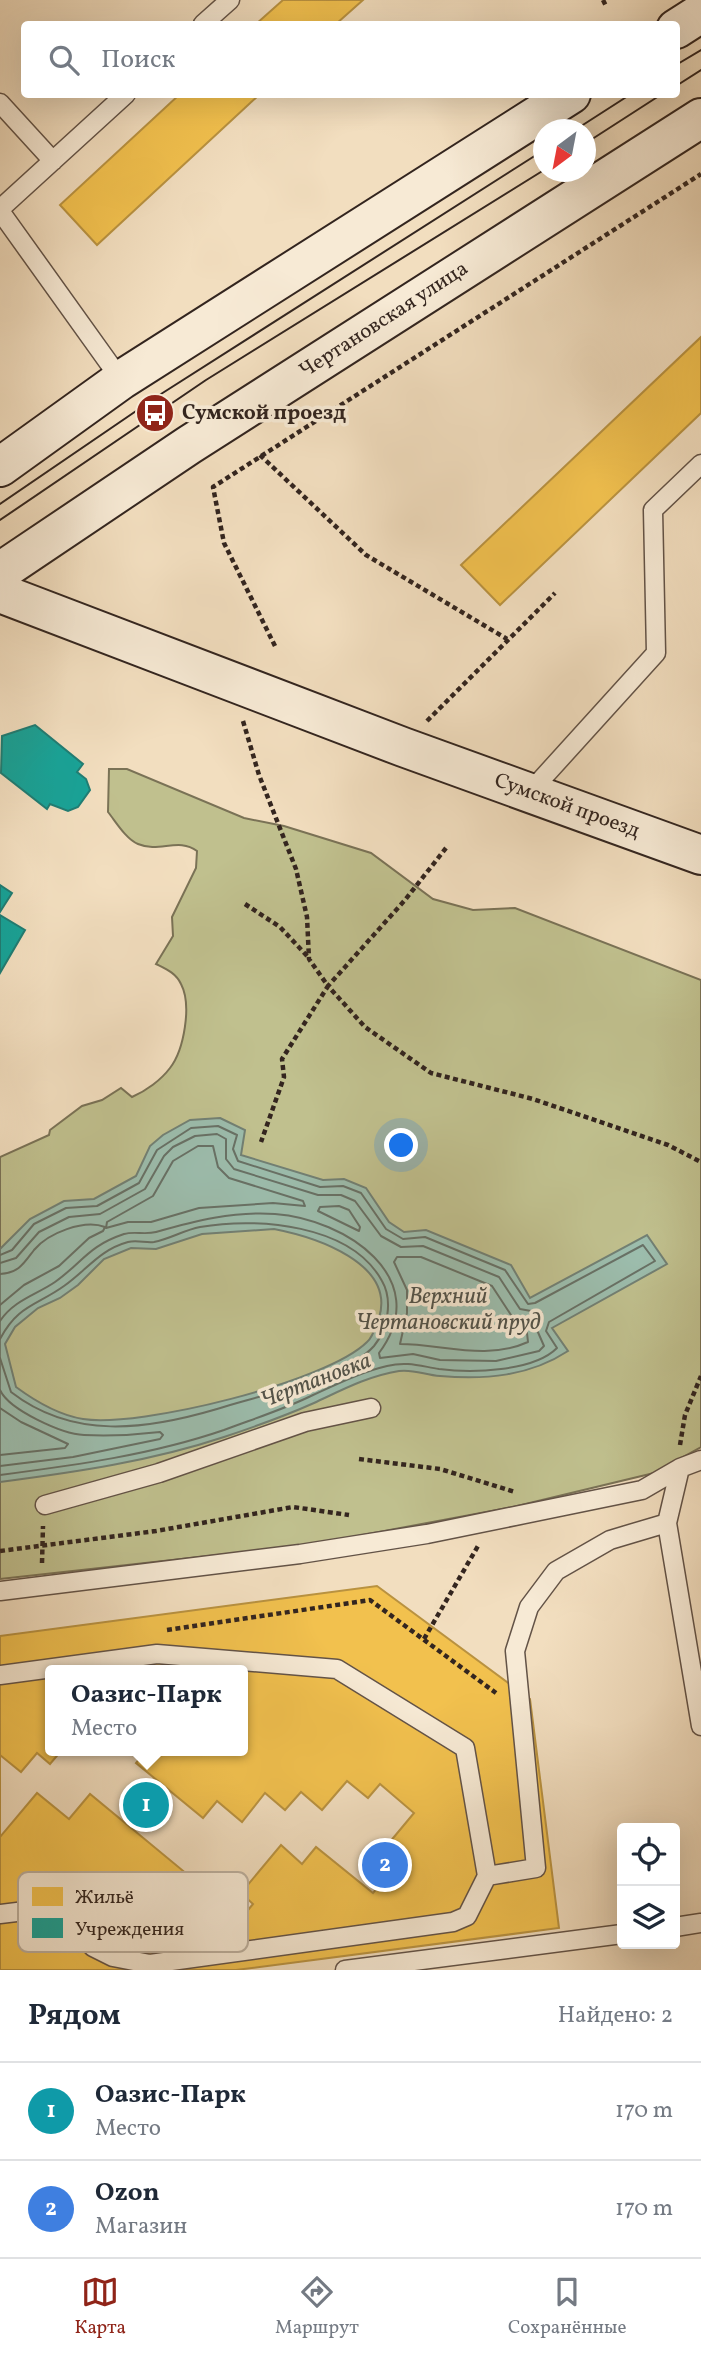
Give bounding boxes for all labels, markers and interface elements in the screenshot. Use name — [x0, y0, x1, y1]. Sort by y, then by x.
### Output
search box — [21, 21, 680, 98]
icon: search — [45, 41, 83, 79]
text: Поиск — [101, 42, 175, 78]
north arrow — [533, 119, 596, 182]
street label: Чертановская улица — [294, 254, 474, 386]
bus stop icon: Сумской проезд — [134, 392, 176, 434]
place label: Сумской проезд — [182, 399, 346, 428]
street label: Сумской проезд — [490, 766, 644, 846]
your location — [384, 1128, 418, 1162]
water label: Верхний Чертановский пруд — [356, 1281, 541, 1339]
water label: Чертановка — [256, 1345, 376, 1417]
popup — [45, 1665, 248, 1756]
text: Оазис-Парк — [71, 1677, 222, 1713]
text: Место — [71, 1713, 137, 1745]
pin: 1 — [123, 1779, 169, 1831]
map controls — [617, 1823, 680, 1949]
button: locate — [617, 1823, 680, 1886]
pin: 2 — [362, 1839, 408, 1891]
legend — [18, 1872, 248, 1952]
text: Жильё — [75, 1885, 134, 1911]
button: layers — [617, 1886, 680, 1949]
text: Учреждения — [75, 1917, 184, 1943]
text: Рядом — [28, 1995, 121, 2037]
text: Найдено: 2 — [558, 2000, 673, 2032]
text: Оазис-Парк — [95, 2077, 246, 2113]
text: 1 — [46, 2095, 56, 2127]
text: 170 m — [615, 2095, 673, 2127]
text: Место — [95, 2113, 161, 2145]
text: Ozon — [95, 2175, 160, 2211]
text: 2 — [45, 2193, 57, 2225]
text: 170 m — [615, 2193, 673, 2225]
text: Магазин — [95, 2211, 187, 2243]
tab: Карта — [75, 2273, 126, 2341]
tab: Маршрут — [275, 2273, 359, 2341]
tab: Сохранённые — [508, 2273, 626, 2341]

